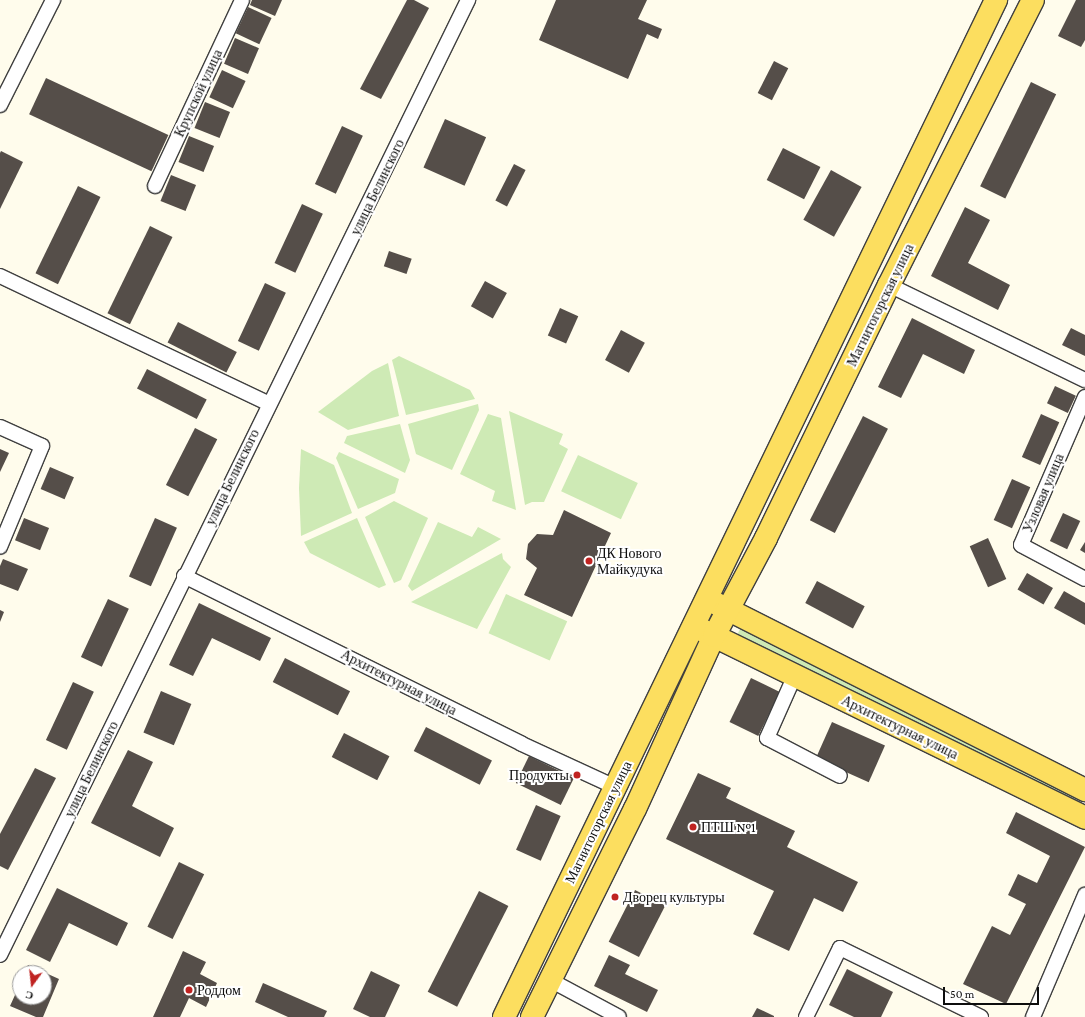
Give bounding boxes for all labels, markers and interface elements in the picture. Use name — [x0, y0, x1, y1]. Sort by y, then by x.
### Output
street label: Крупской улица — [170, 47, 226, 139]
street label: улица Белинского — [346, 136, 408, 238]
street label: Магнитогорская улица — [843, 241, 917, 369]
street label: улица Белинского — [201, 426, 263, 528]
street label: Узловая улица — [1019, 451, 1067, 535]
place label: ДК Нового Майкудука — [597, 545, 663, 578]
marker: ДК Нового Майкудука — [584, 556, 594, 566]
street label: Архитектурная улица — [338, 645, 460, 719]
street label: Архитектурная улица — [839, 691, 961, 763]
street label: улица Белинского — [60, 718, 122, 820]
street label: Магнитогорская улица — [561, 758, 635, 886]
place label: Продукты — [509, 767, 569, 783]
marker: Продукты — [572, 770, 582, 780]
place label: ПТШ №1 — [701, 819, 756, 835]
marker: ПТШ №1 — [688, 822, 698, 832]
place label: Дворец культуры — [623, 889, 725, 905]
marker: Дворец культуры — [610, 892, 620, 902]
north arrow — [12, 965, 52, 1005]
scale bar — [945, 979, 1041, 1005]
place label: Роддом — [197, 982, 241, 998]
marker: Роддом — [184, 985, 194, 995]
text: 50 m — [950, 987, 974, 1001]
text: С — [24, 989, 35, 1002]

